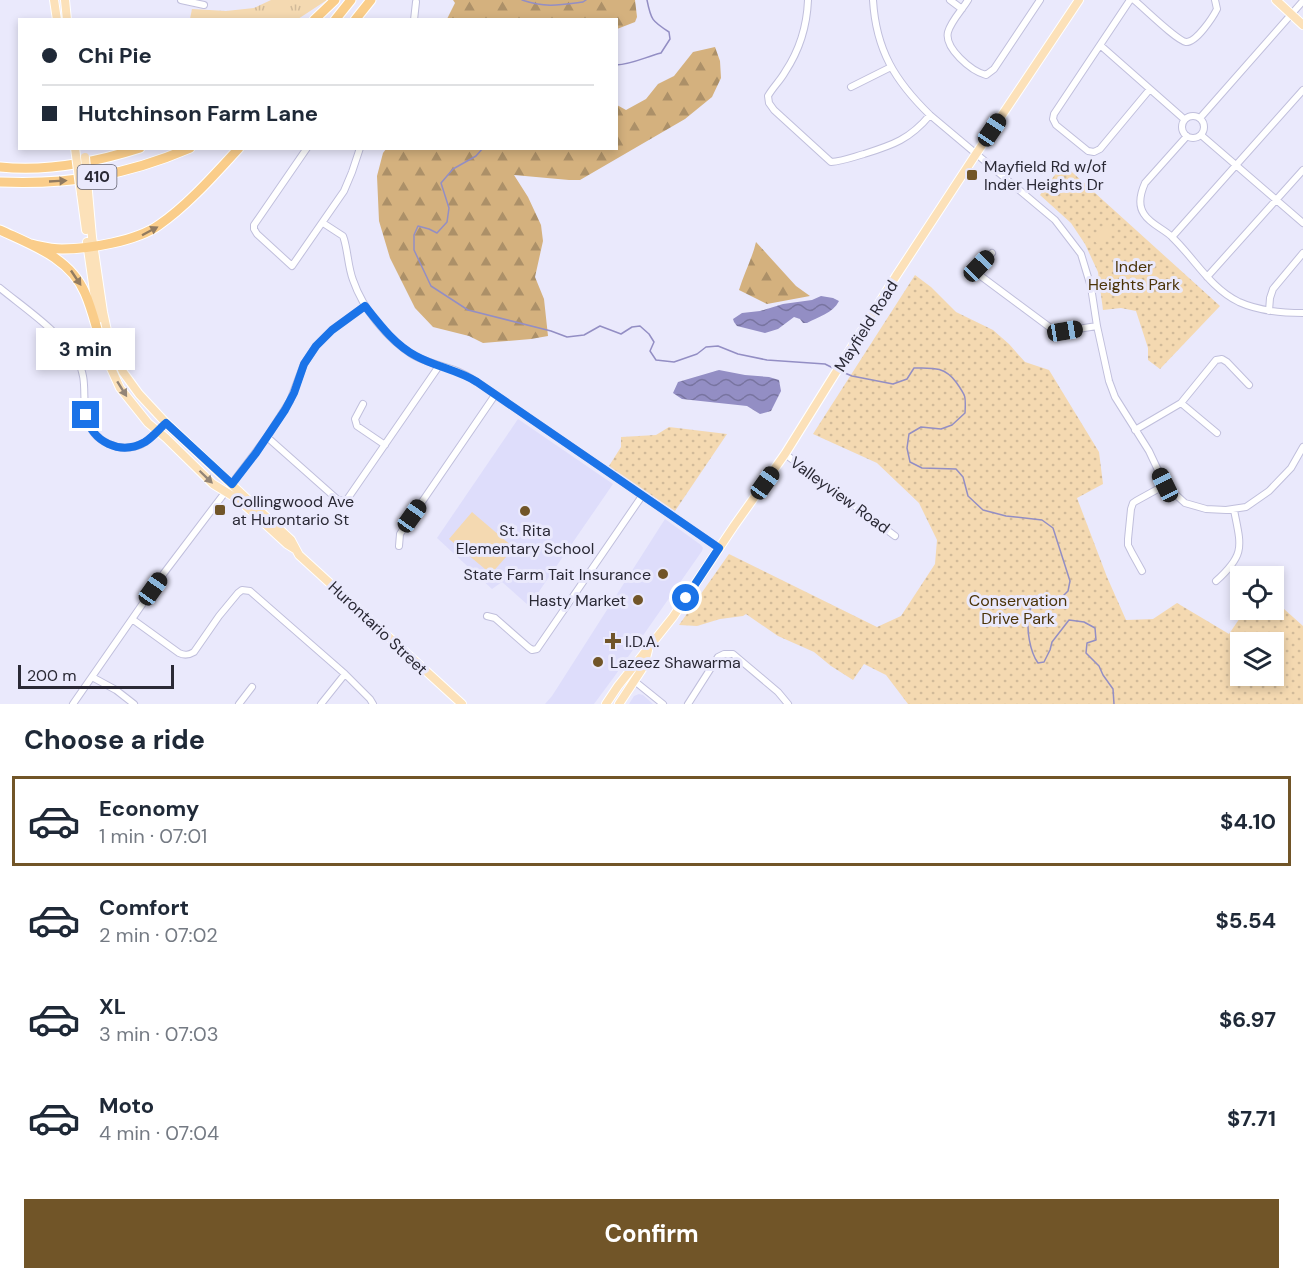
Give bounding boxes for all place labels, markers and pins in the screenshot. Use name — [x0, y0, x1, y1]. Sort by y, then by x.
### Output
place label: Mayfield Rd w/of Inder Heights Dr — [984, 156, 1107, 195]
marker: Mayfield Rd w/of Inder Heights Dr — [965, 168, 979, 182]
place label: Collingwood Ave at Hurontario St — [232, 491, 354, 530]
marker: Collingwood Ave at Hurontario St — [213, 503, 227, 517]
marker: St. Rita Elementary School — [518, 504, 532, 518]
place label: St. Rita Elementary School — [456, 520, 594, 559]
place label: State Farm Tait Insurance — [463, 564, 651, 585]
marker: State Farm Tait Insurance — [656, 567, 670, 581]
place label: Hasty Market — [529, 590, 626, 611]
marker: Hasty Market — [631, 593, 645, 607]
place label: I.D.A. — [625, 631, 659, 652]
marker: I.D.A. — [606, 634, 620, 648]
place label: Lazeez Shawarma — [610, 652, 741, 673]
marker: Lazeez Shawarma — [591, 655, 605, 669]

